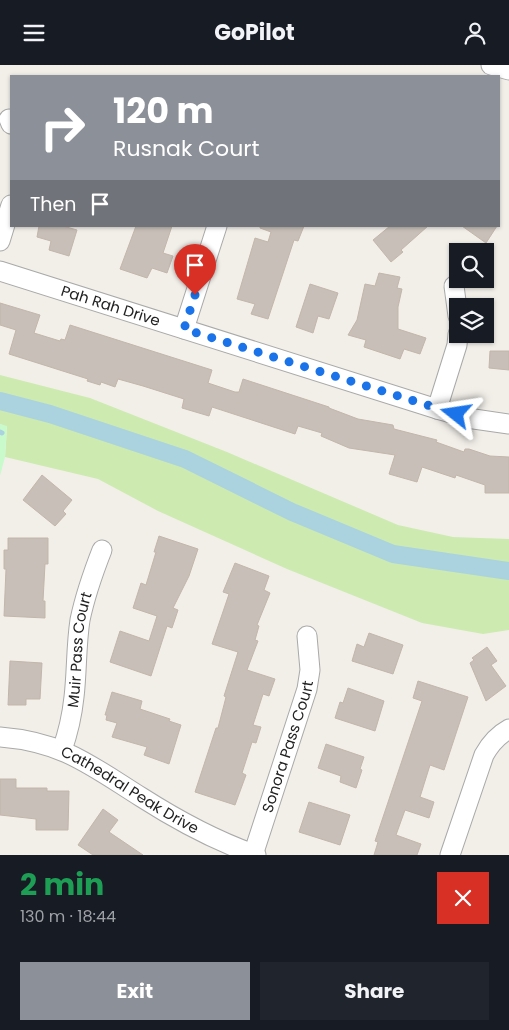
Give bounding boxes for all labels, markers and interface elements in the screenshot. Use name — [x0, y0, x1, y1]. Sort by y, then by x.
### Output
text: GoPilot — [214, 17, 295, 48]
icon: menu — [20, 19, 48, 47]
icon: person — [461, 19, 489, 47]
text: 120 m — [113, 86, 213, 135]
icon: right — [30, 95, 95, 160]
text: Rusnak Court — [113, 133, 259, 164]
icon: arrive — [86, 190, 114, 218]
text: Then — [30, 191, 76, 218]
map controls — [449, 243, 494, 343]
button: search — [449, 243, 494, 288]
pin — [174, 244, 216, 295]
icon: arrive — [181, 251, 209, 279]
street label: Pah Rah Drive — [58, 280, 163, 331]
button: layers — [449, 298, 494, 343]
position arrow — [429, 387, 481, 439]
street label: Muir Pass Court — [62, 589, 97, 709]
street label: Sonora Pass Court — [256, 679, 318, 815]
street label: Cathedral Peak Drive — [58, 741, 203, 839]
text: 2 min — [20, 863, 104, 906]
button: close — [437, 872, 489, 924]
text: 130 m · 18:44 — [20, 905, 116, 928]
button: Exit — [20, 962, 250, 1020]
button: Share — [260, 962, 489, 1020]

